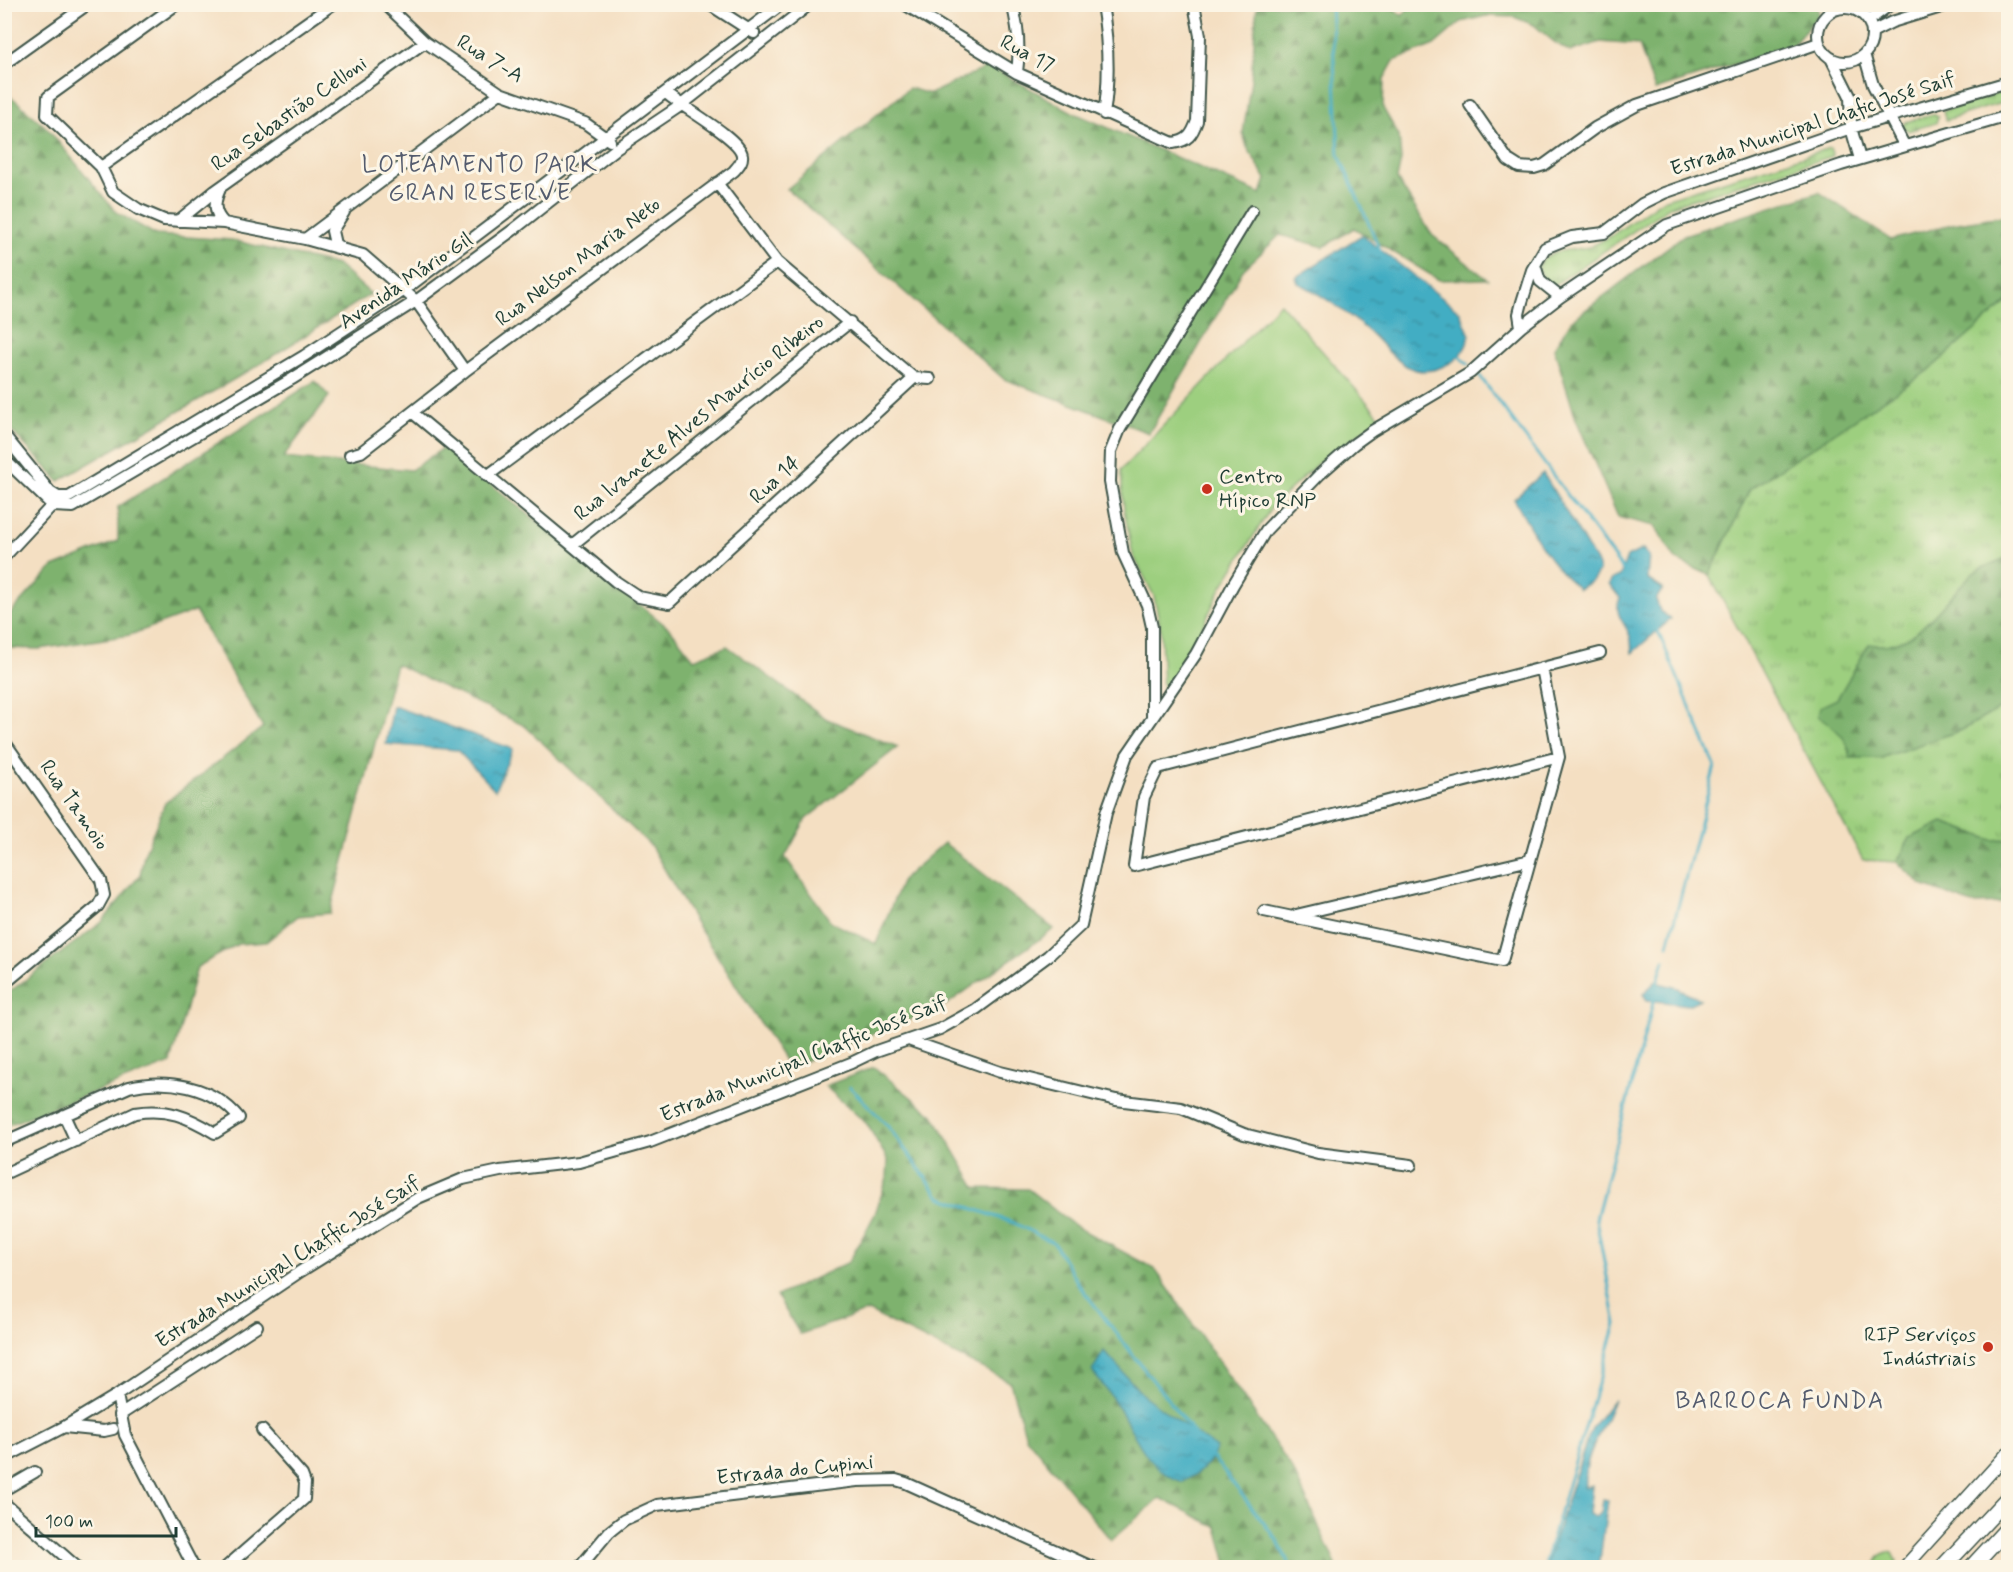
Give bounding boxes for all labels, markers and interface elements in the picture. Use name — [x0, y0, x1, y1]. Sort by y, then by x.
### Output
street label: Rua 7-A — [451, 28, 529, 90]
street label: Rua 17 — [995, 28, 1059, 80]
street label: Rua Sebastião Celloni — [206, 50, 373, 178]
street label: Estrada Municipal Chafic José Saif — [1667, 65, 1959, 183]
district label: LOTEAMENTO PARK GRAN RESERVE — [362, 150, 598, 209]
street label: Rua Nelson Maria Neto — [490, 191, 666, 333]
street label: Avenida Mário Gil — [334, 226, 478, 336]
street label: Rua lvanete Alves Maurício Ribeiro — [568, 308, 830, 528]
street label: Rua 14 — [744, 449, 807, 511]
place label: Centro Hípico RNP — [1219, 463, 1316, 515]
marker: Centro Hípico RNP — [1200, 482, 1214, 496]
street label: Rua Tamoio — [33, 754, 115, 856]
street label: Estrada Municipal Chaffic José Saif — [656, 988, 952, 1130]
street label: Estrada Municipal Chaffic José Saif — [150, 1169, 426, 1355]
place label: RIP Serviços Indústriais — [1864, 1321, 1976, 1373]
marker: RIP Serviços Indústriais — [1981, 1340, 1995, 1354]
district label: BARROCA FUNDA — [1675, 1386, 1885, 1417]
street label: Estrada do Cupini — [715, 1448, 875, 1492]
scale bar — [36, 1500, 176, 1538]
text: 100 m — [45, 1510, 93, 1534]

